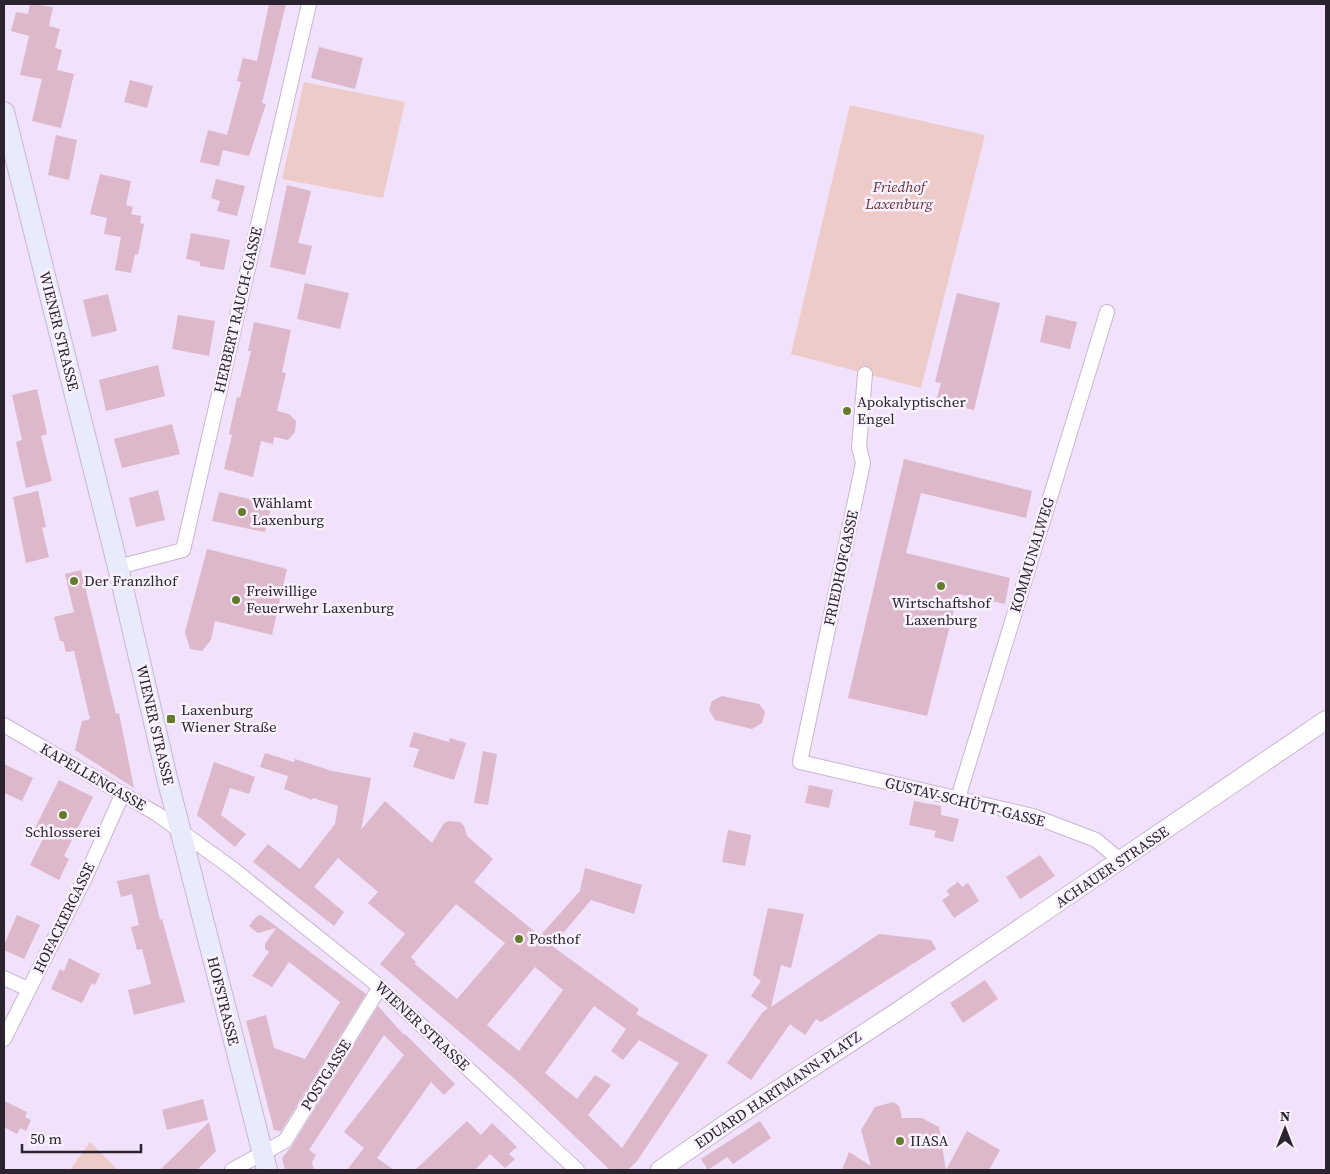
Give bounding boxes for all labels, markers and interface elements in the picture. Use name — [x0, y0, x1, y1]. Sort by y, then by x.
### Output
park label: Friedhof Laxenburg — [864, 176, 934, 214]
street label: HERBERT RAUCH-GASSE — [208, 225, 267, 395]
street label: WIENER STRASSE — [34, 269, 85, 393]
place label: Apokalyptischer Engel — [857, 391, 966, 429]
marker: Apokalyptischer Engel — [841, 405, 853, 417]
place label: Wählamt Laxenburg — [252, 492, 324, 530]
street label: KOMMUNALWEG — [1004, 495, 1059, 615]
marker: Wählamt Laxenburg — [236, 506, 248, 518]
street label: FRIEDHOFGASSE — [818, 508, 863, 628]
place label: Der Franzlhof — [84, 570, 179, 591]
marker: Der Franzlhof — [68, 575, 80, 587]
place label: Freiwillige Feuerwehr Laxenburg — [246, 580, 394, 618]
marker: Wirtschaftshof Laxenburg — [935, 580, 947, 592]
place label: Wirtschaftshof Laxenburg — [892, 592, 992, 630]
marker: Freiwillige Feuerwehr Laxenburg — [230, 594, 242, 606]
street label: WIENER STRASSE — [131, 663, 180, 787]
place label: Laxenburg Wiener Straße — [181, 699, 277, 737]
marker: Laxenburg Wiener Straße — [165, 713, 177, 725]
street label: KAPELLENGASSE — [37, 738, 150, 815]
street label: GUSTAV-SCHÜTT-GASSE — [883, 771, 1047, 832]
marker: Schlosserei — [57, 809, 69, 821]
place label: Schlosserei — [25, 821, 101, 842]
street label: ACHAUER STRASSE — [1051, 821, 1173, 912]
street label: HOFACKERGASSE — [28, 859, 99, 977]
place label: Posthof — [529, 928, 581, 949]
marker: Posthof — [513, 933, 525, 945]
street label: HOFSTRASSE — [202, 954, 245, 1048]
street label: WIENER STRASSE — [370, 976, 474, 1075]
street label: EDUARD HARTMANN-PLATZ — [690, 1026, 865, 1153]
street label: POSTGASSE — [295, 1035, 356, 1114]
north arrow — [1260, 1104, 1310, 1154]
text: N — [1280, 1106, 1290, 1126]
scale bar — [22, 1122, 141, 1154]
text: 50 m — [30, 1128, 62, 1149]
place label: IIASA — [910, 1130, 948, 1151]
marker: IIASA — [894, 1135, 906, 1147]

